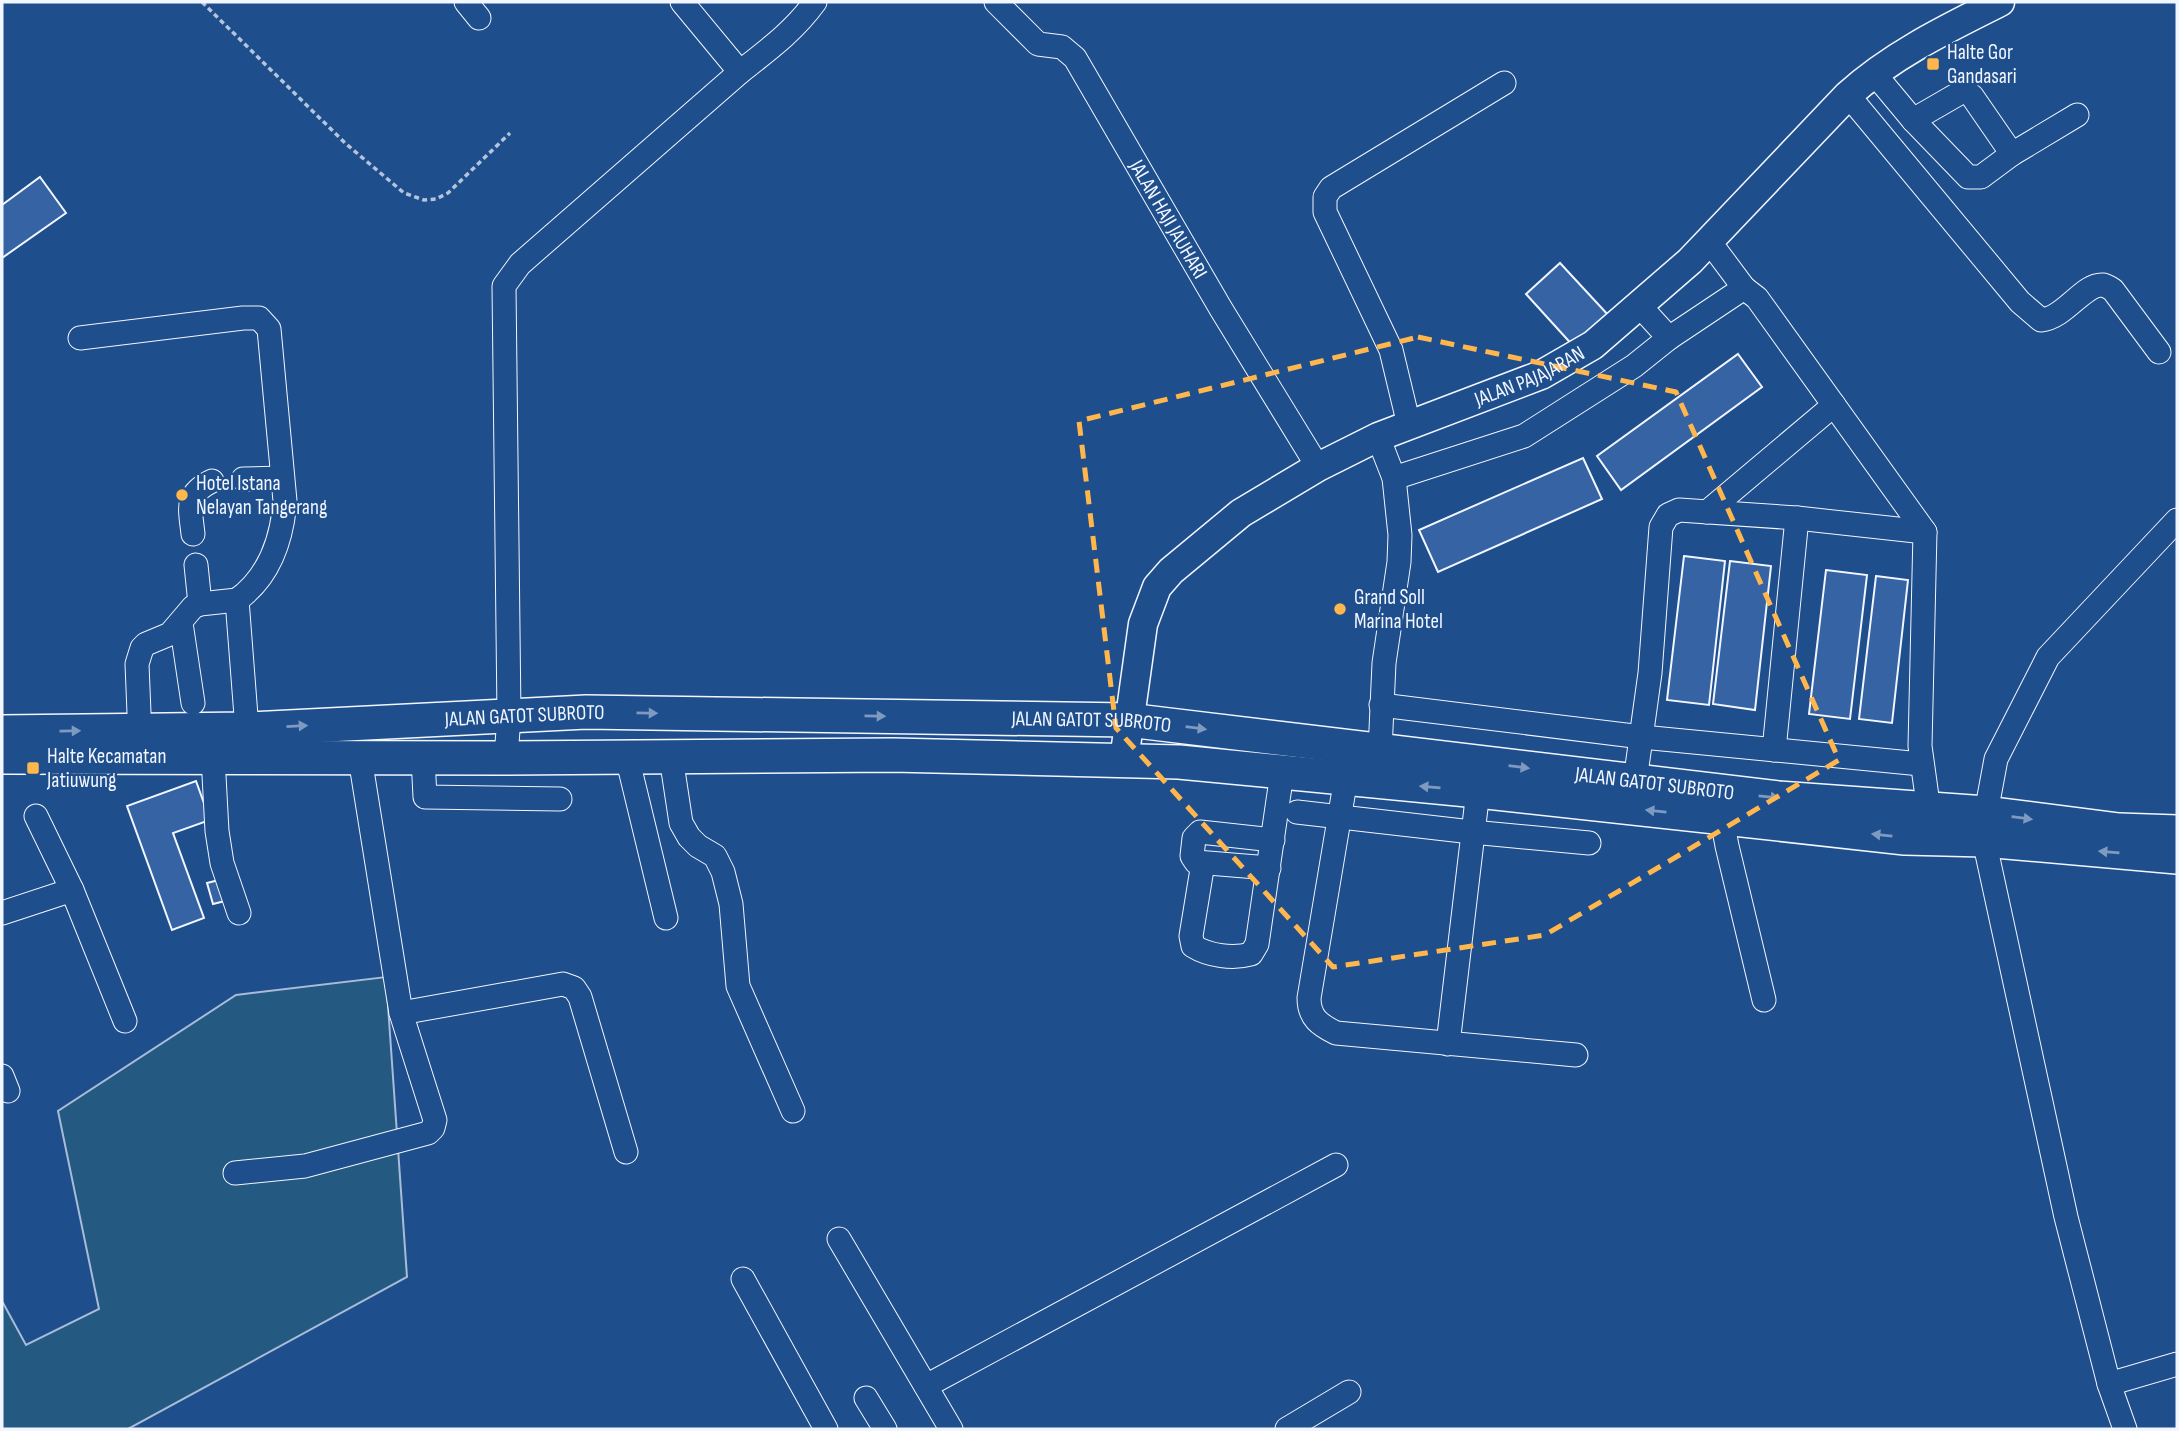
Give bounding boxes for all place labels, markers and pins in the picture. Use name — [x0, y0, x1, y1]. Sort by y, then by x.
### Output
place label: Halte Gor Gandasari — [1947, 40, 2017, 89]
marker: Halte Gor Gandasari — [1925, 56, 1941, 72]
place label: Hotel Istana Nelayan Tangerang — [196, 471, 327, 520]
marker: Hotel Istana Nelayan Tangerang — [174, 487, 190, 503]
place label: Grand Soll Marina Hotel — [1354, 585, 1443, 634]
marker: Grand Soll Marina Hotel — [1332, 601, 1348, 617]
place label: Halte Kecamatan Jatiuwung — [46, 744, 166, 793]
marker: Halte Kecamatan Jatiuwung — [25, 760, 41, 776]

